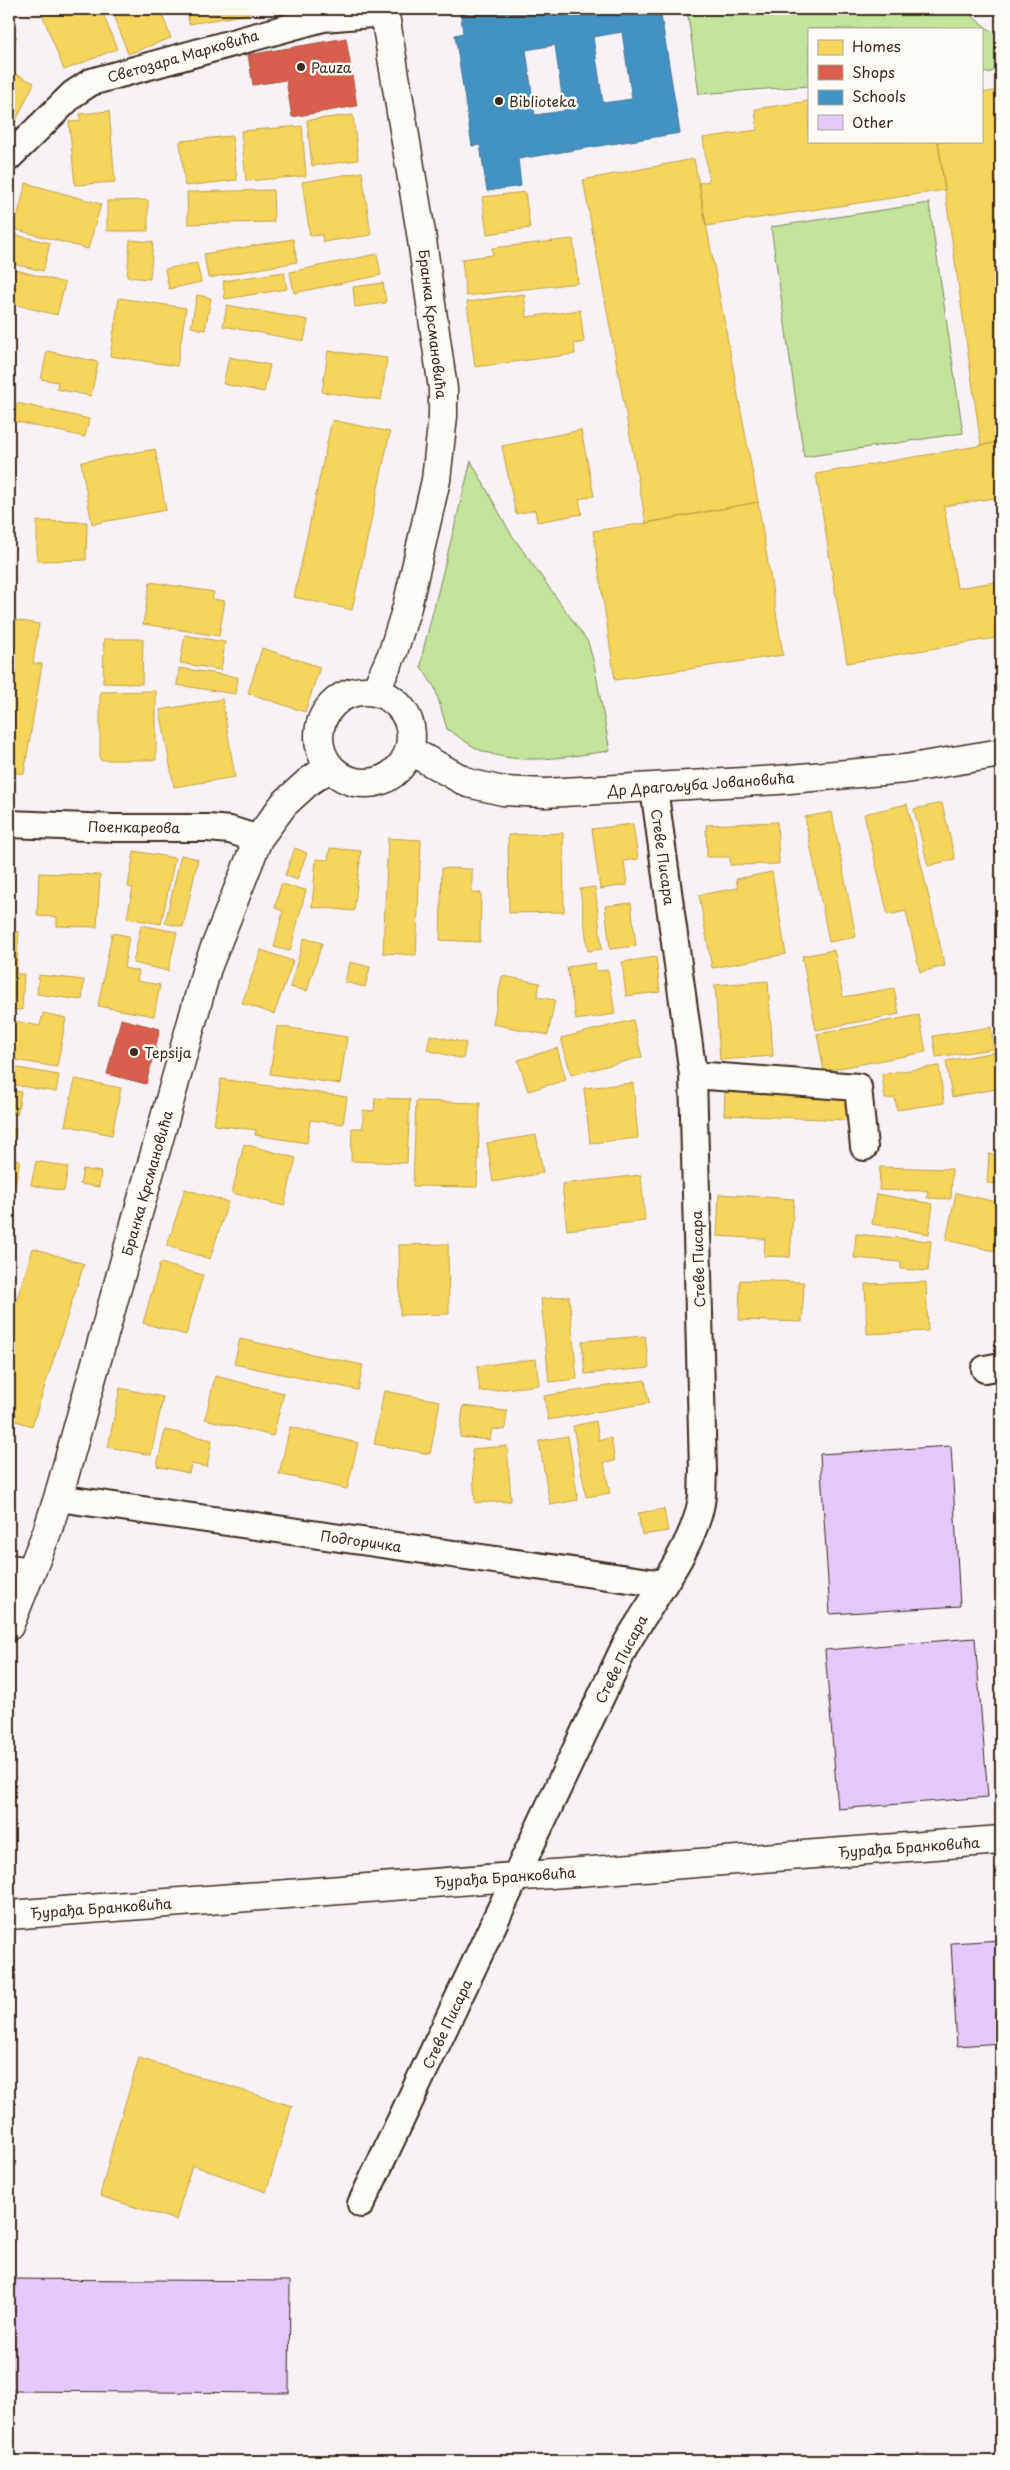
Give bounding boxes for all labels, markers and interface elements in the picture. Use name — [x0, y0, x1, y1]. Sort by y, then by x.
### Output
street label: Светозара Марковића — [105, 24, 261, 88]
legend — [808, 28, 982, 142]
text: Homes — [852, 34, 901, 57]
place label: Pauza — [311, 57, 352, 78]
text: Shops — [852, 60, 895, 83]
marker: Pauza — [295, 61, 307, 73]
text: Schools — [852, 84, 906, 107]
place label: Biblioteka — [509, 91, 576, 112]
marker: Biblioteka — [493, 95, 505, 107]
text: Other — [852, 110, 893, 133]
street label: Бранка Крсмановића — [413, 248, 453, 400]
street label: Др Драгољуба Јовановића — [606, 767, 795, 801]
street label: Стеве Писара — [646, 808, 680, 907]
street label: Поенкареова — [88, 816, 181, 838]
place label: Tepsija — [144, 1042, 192, 1063]
marker: Tepsija — [128, 1046, 140, 1058]
street label: Бранка Крсмановића — [116, 1108, 178, 1258]
street label: Стеве Писара — [686, 1210, 710, 1308]
street label: Подгоричка — [319, 1525, 403, 1557]
street label: Стеве Писара — [590, 1611, 652, 1707]
street label: Ђурађа Бранковића — [838, 1832, 981, 1862]
street label: Ђурађа Бранковића — [434, 1862, 577, 1892]
street label: Ђурађа Бранковића — [30, 1893, 173, 1923]
street label: Стеве Писара — [417, 1976, 477, 2072]

